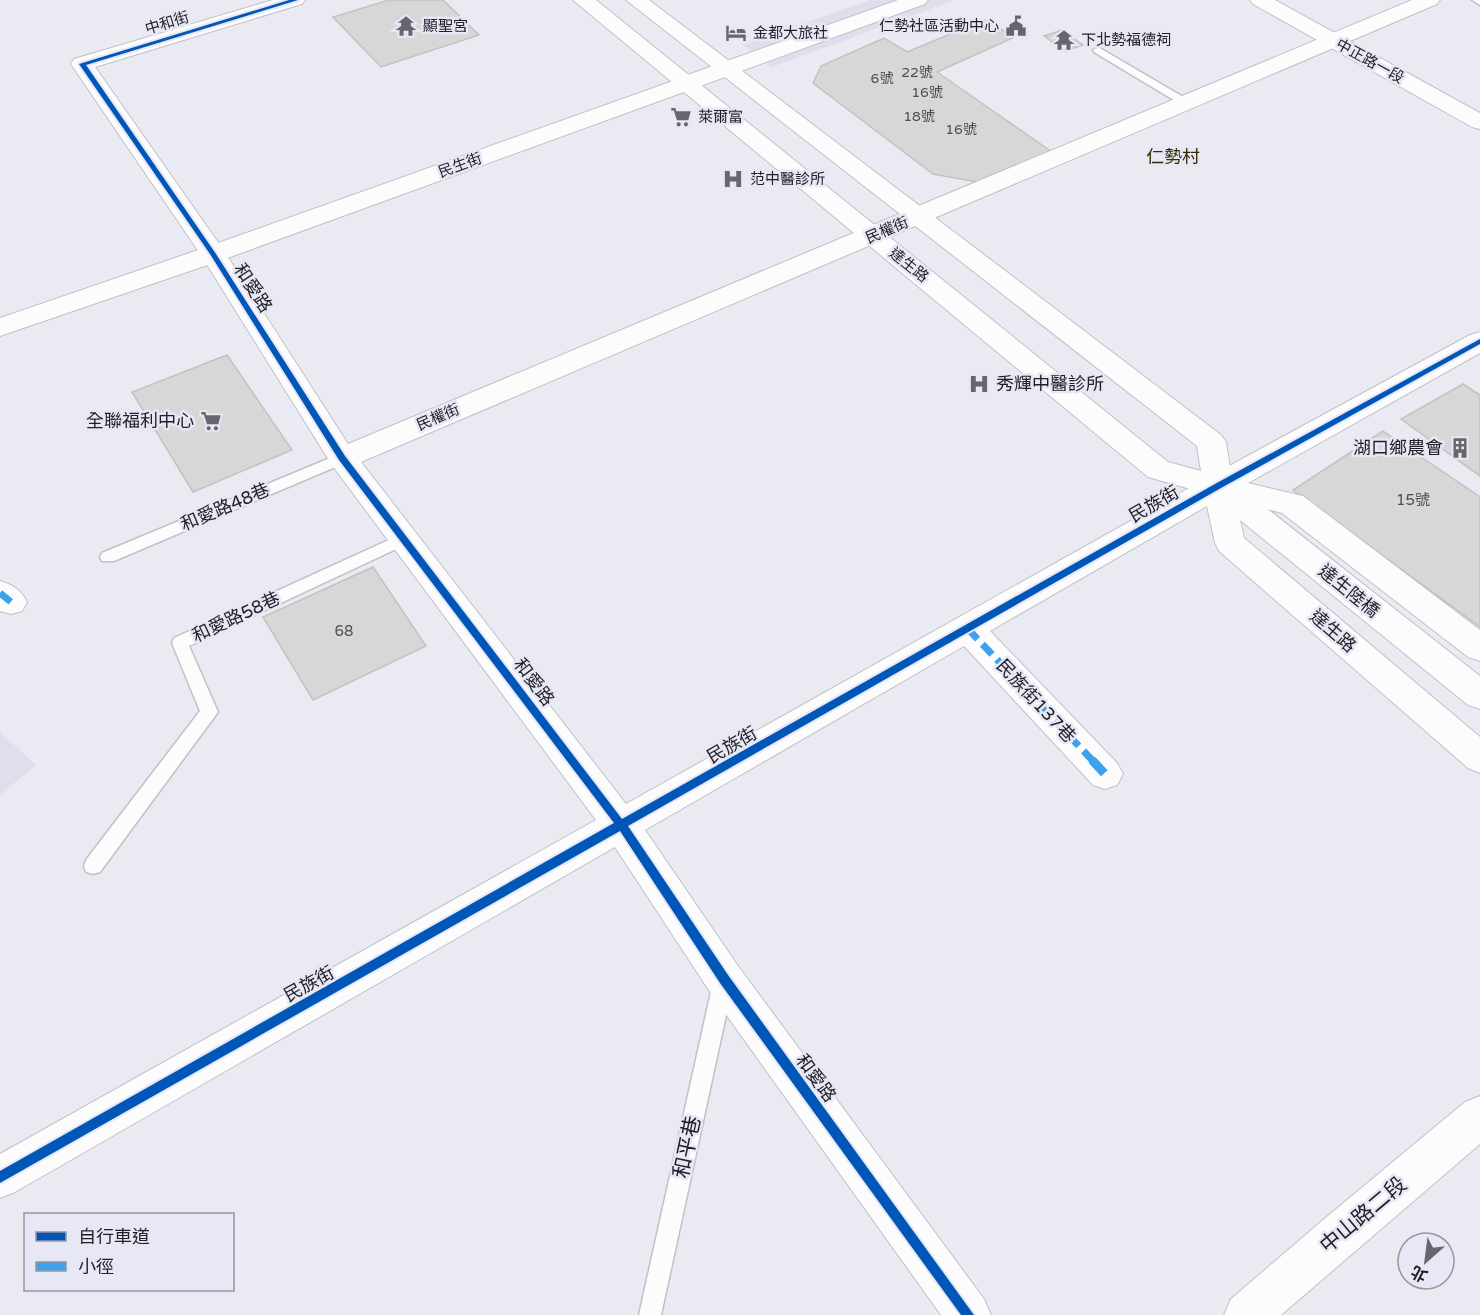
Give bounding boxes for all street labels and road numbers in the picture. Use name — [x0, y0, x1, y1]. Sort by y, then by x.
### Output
street label: 中和街 — [143, 8, 191, 38]
street label: 中正路一段 — [1333, 35, 1407, 87]
street label: 民生街 — [436, 149, 484, 181]
street label: 民權街 — [863, 213, 911, 247]
street label: 達生路 — [886, 244, 932, 286]
street label: 和愛路 — [229, 259, 277, 317]
street label: 民權街 — [414, 400, 462, 434]
street label: 和愛路48巷 — [177, 478, 273, 536]
street label: 民族街 — [1125, 481, 1183, 527]
street label: 達生陸橋 — [1314, 560, 1384, 622]
street label: 和愛路58巷 — [188, 587, 284, 647]
street label: 達生路 — [1305, 605, 1361, 657]
street label: 和愛路 — [509, 654, 559, 710]
street label: 民族街137巷 — [992, 655, 1080, 747]
street label: 民族街 — [703, 722, 761, 768]
street label: 民族街 — [280, 961, 338, 1007]
street label: 和愛路 — [791, 1050, 841, 1106]
street label: 和平巷 — [669, 1114, 706, 1181]
street label: 中山路二段 — [1315, 1172, 1412, 1259]

